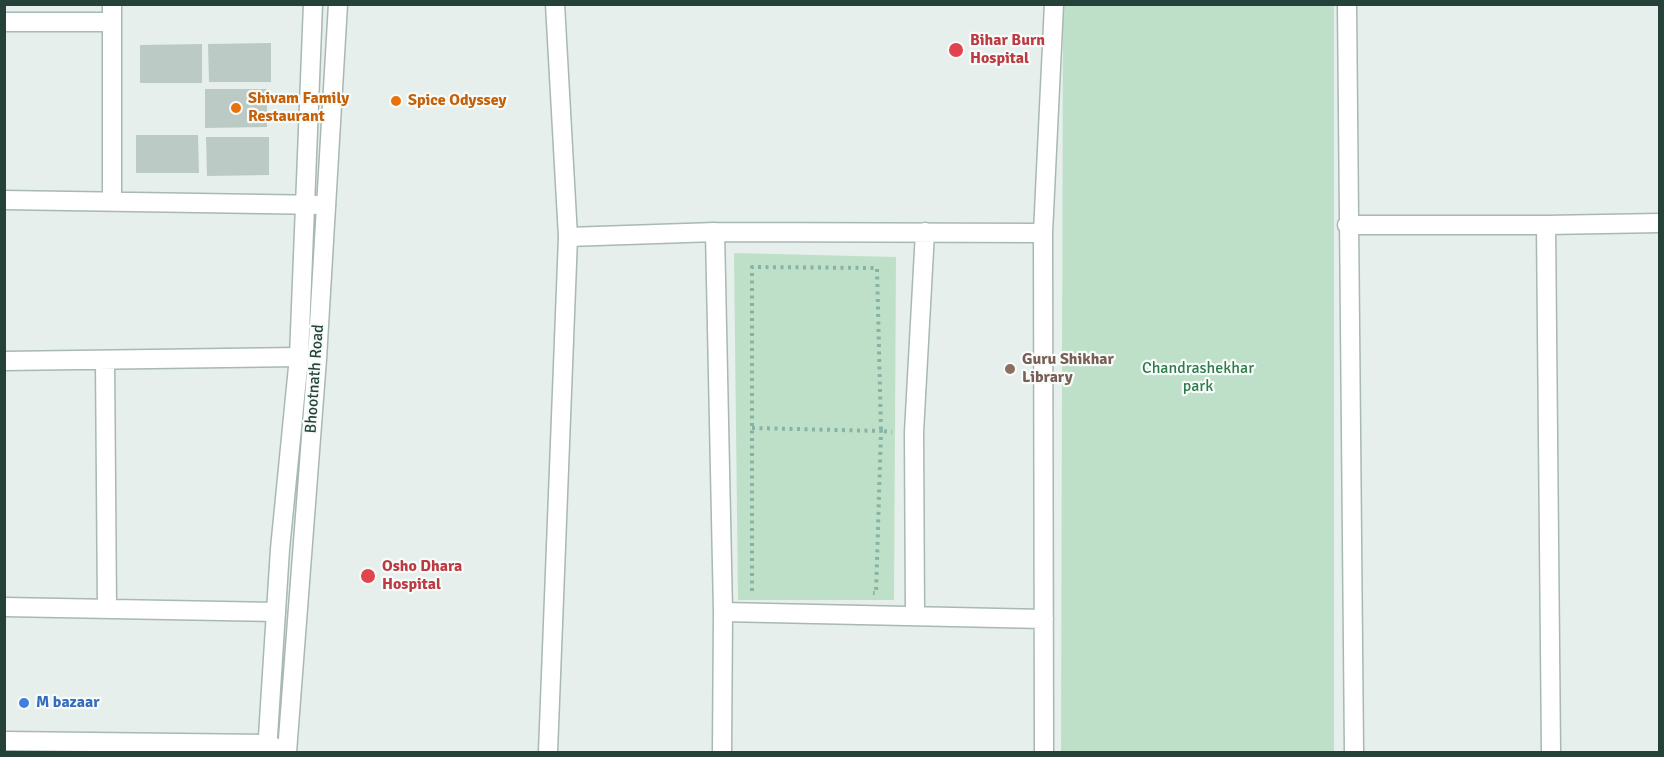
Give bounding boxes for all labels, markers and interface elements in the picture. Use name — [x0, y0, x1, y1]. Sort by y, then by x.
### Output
place label: Bihar Burn Hospital — [970, 31, 1045, 69]
marker: Bihar Burn Hospital — [947, 41, 965, 59]
place label: Shivam Family Restaurant — [248, 89, 349, 127]
place label: Spice Odyssey — [408, 91, 506, 111]
marker: Spice Odyssey — [389, 94, 403, 108]
marker: Shivam Family Restaurant — [229, 101, 243, 115]
street label: Bhootnath Road — [302, 324, 328, 434]
place label: Guru Shikhar Library — [1022, 350, 1114, 388]
park label: Chandrashekhar park — [1142, 359, 1254, 397]
marker: Guru Shikhar Library — [1003, 362, 1017, 376]
place label: Osho Dhara Hospital — [382, 557, 462, 595]
marker: Osho Dhara Hospital — [359, 567, 377, 585]
place label: M bazaar — [36, 693, 100, 713]
marker: M bazaar — [17, 696, 31, 710]

